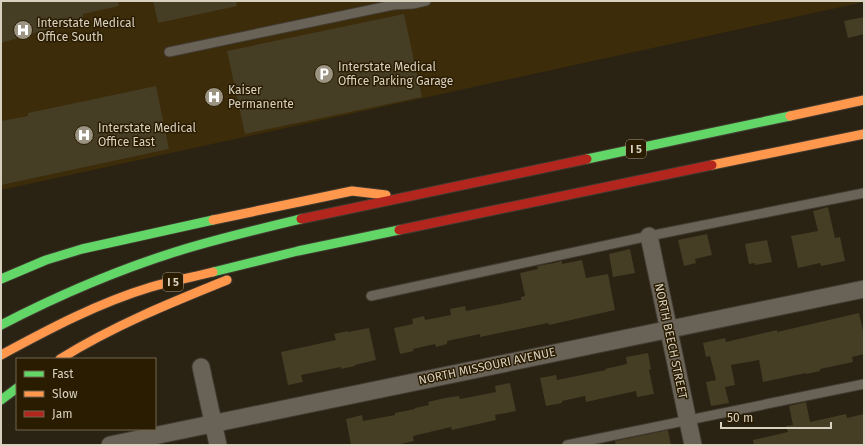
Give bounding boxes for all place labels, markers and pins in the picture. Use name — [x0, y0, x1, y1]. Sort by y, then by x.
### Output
place label: Interstate Medical Office South — [37, 16, 135, 44]
hospital icon: Interstate Medical Office South — [12, 19, 34, 41]
place label: Interstate Medical Office Parking Garage — [338, 60, 453, 88]
parking icon: Interstate Medical Office Parking Garage — [313, 63, 335, 85]
place label: Kaiser Permanente — [228, 83, 294, 111]
hospital icon: Kaiser Permanente — [203, 86, 225, 108]
place label: Interstate Medical Office East — [98, 121, 196, 149]
hospital icon: Interstate Medical Office East — [73, 124, 95, 146]

